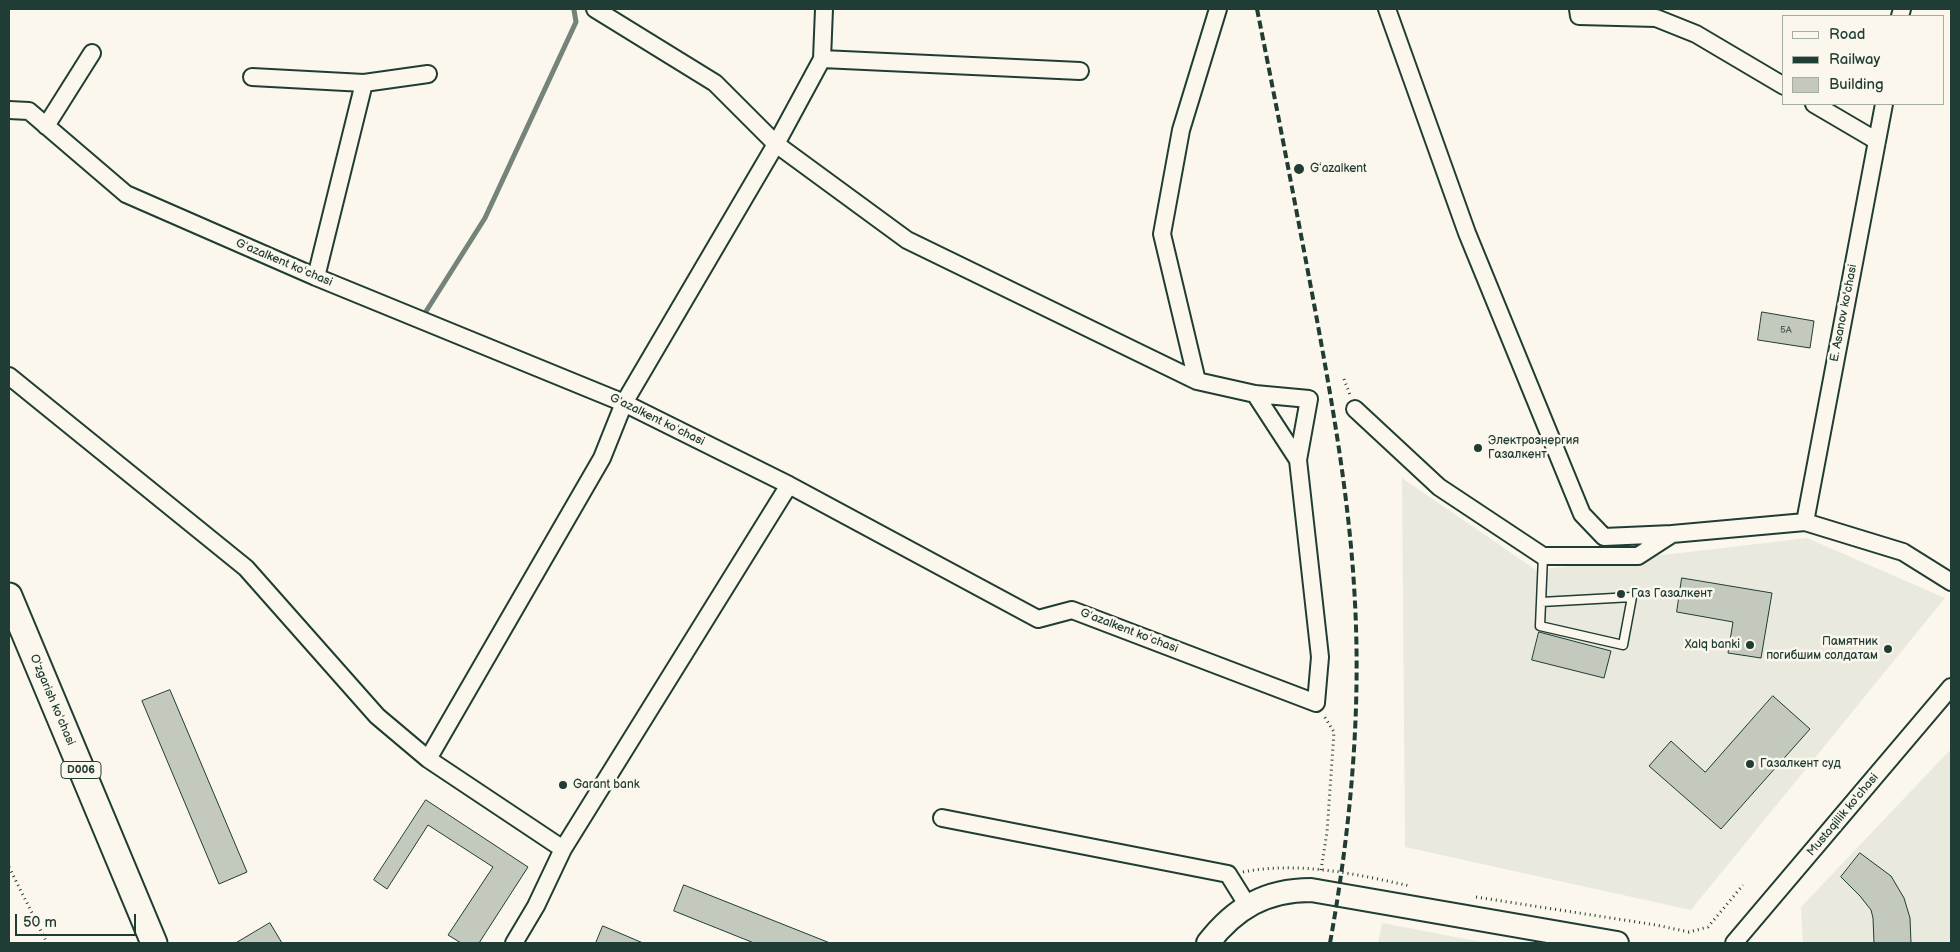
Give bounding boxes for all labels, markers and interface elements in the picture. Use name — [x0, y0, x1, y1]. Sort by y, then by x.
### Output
legend — [1782, 15, 1945, 105]
text: Road — [1829, 25, 1865, 44]
text: Railway — [1829, 50, 1880, 69]
text: Building — [1829, 75, 1884, 94]
marker: Gʻazalkent — [1292, 162, 1306, 176]
place label: Gʻazalkent — [1310, 162, 1367, 176]
street label: Gʻazalkent koʻchasi — [233, 236, 335, 290]
street label: E. Asanov ko'chasi — [1827, 263, 1861, 363]
house number: 5А — [1780, 324, 1792, 336]
street label: Gʻazalkent koʻchasi — [607, 391, 707, 449]
place label: Электроэнергия Газалкент — [1488, 434, 1579, 462]
marker: Электроэнергия Газалкент — [1472, 442, 1484, 454]
place label: Газ Газалкент — [1631, 587, 1713, 601]
marker: Газ Газалкент — [1615, 588, 1627, 600]
street label: Gʻazalkent koʻchasi — [1078, 606, 1180, 656]
place label: Памятник погибшим солдатам — [1766, 635, 1878, 663]
place label: Xalq banki — [1685, 638, 1740, 652]
marker: Xalq banki — [1744, 639, 1756, 651]
marker: Памятник погибшим солдатам — [1882, 643, 1894, 655]
street label: Oʻzgarish koʻchasi — [26, 652, 78, 748]
place label: Газалкент суд — [1760, 757, 1841, 771]
marker: Газалкент суд — [1744, 758, 1756, 770]
road number: D006 — [61, 762, 101, 778]
street label: Mustaqillik ko'chasi — [1804, 771, 1882, 859]
place label: Garant bank — [573, 778, 640, 792]
marker: Garant bank — [557, 779, 569, 791]
scale bar — [18, 904, 139, 936]
text: 50 m — [23, 913, 57, 932]

